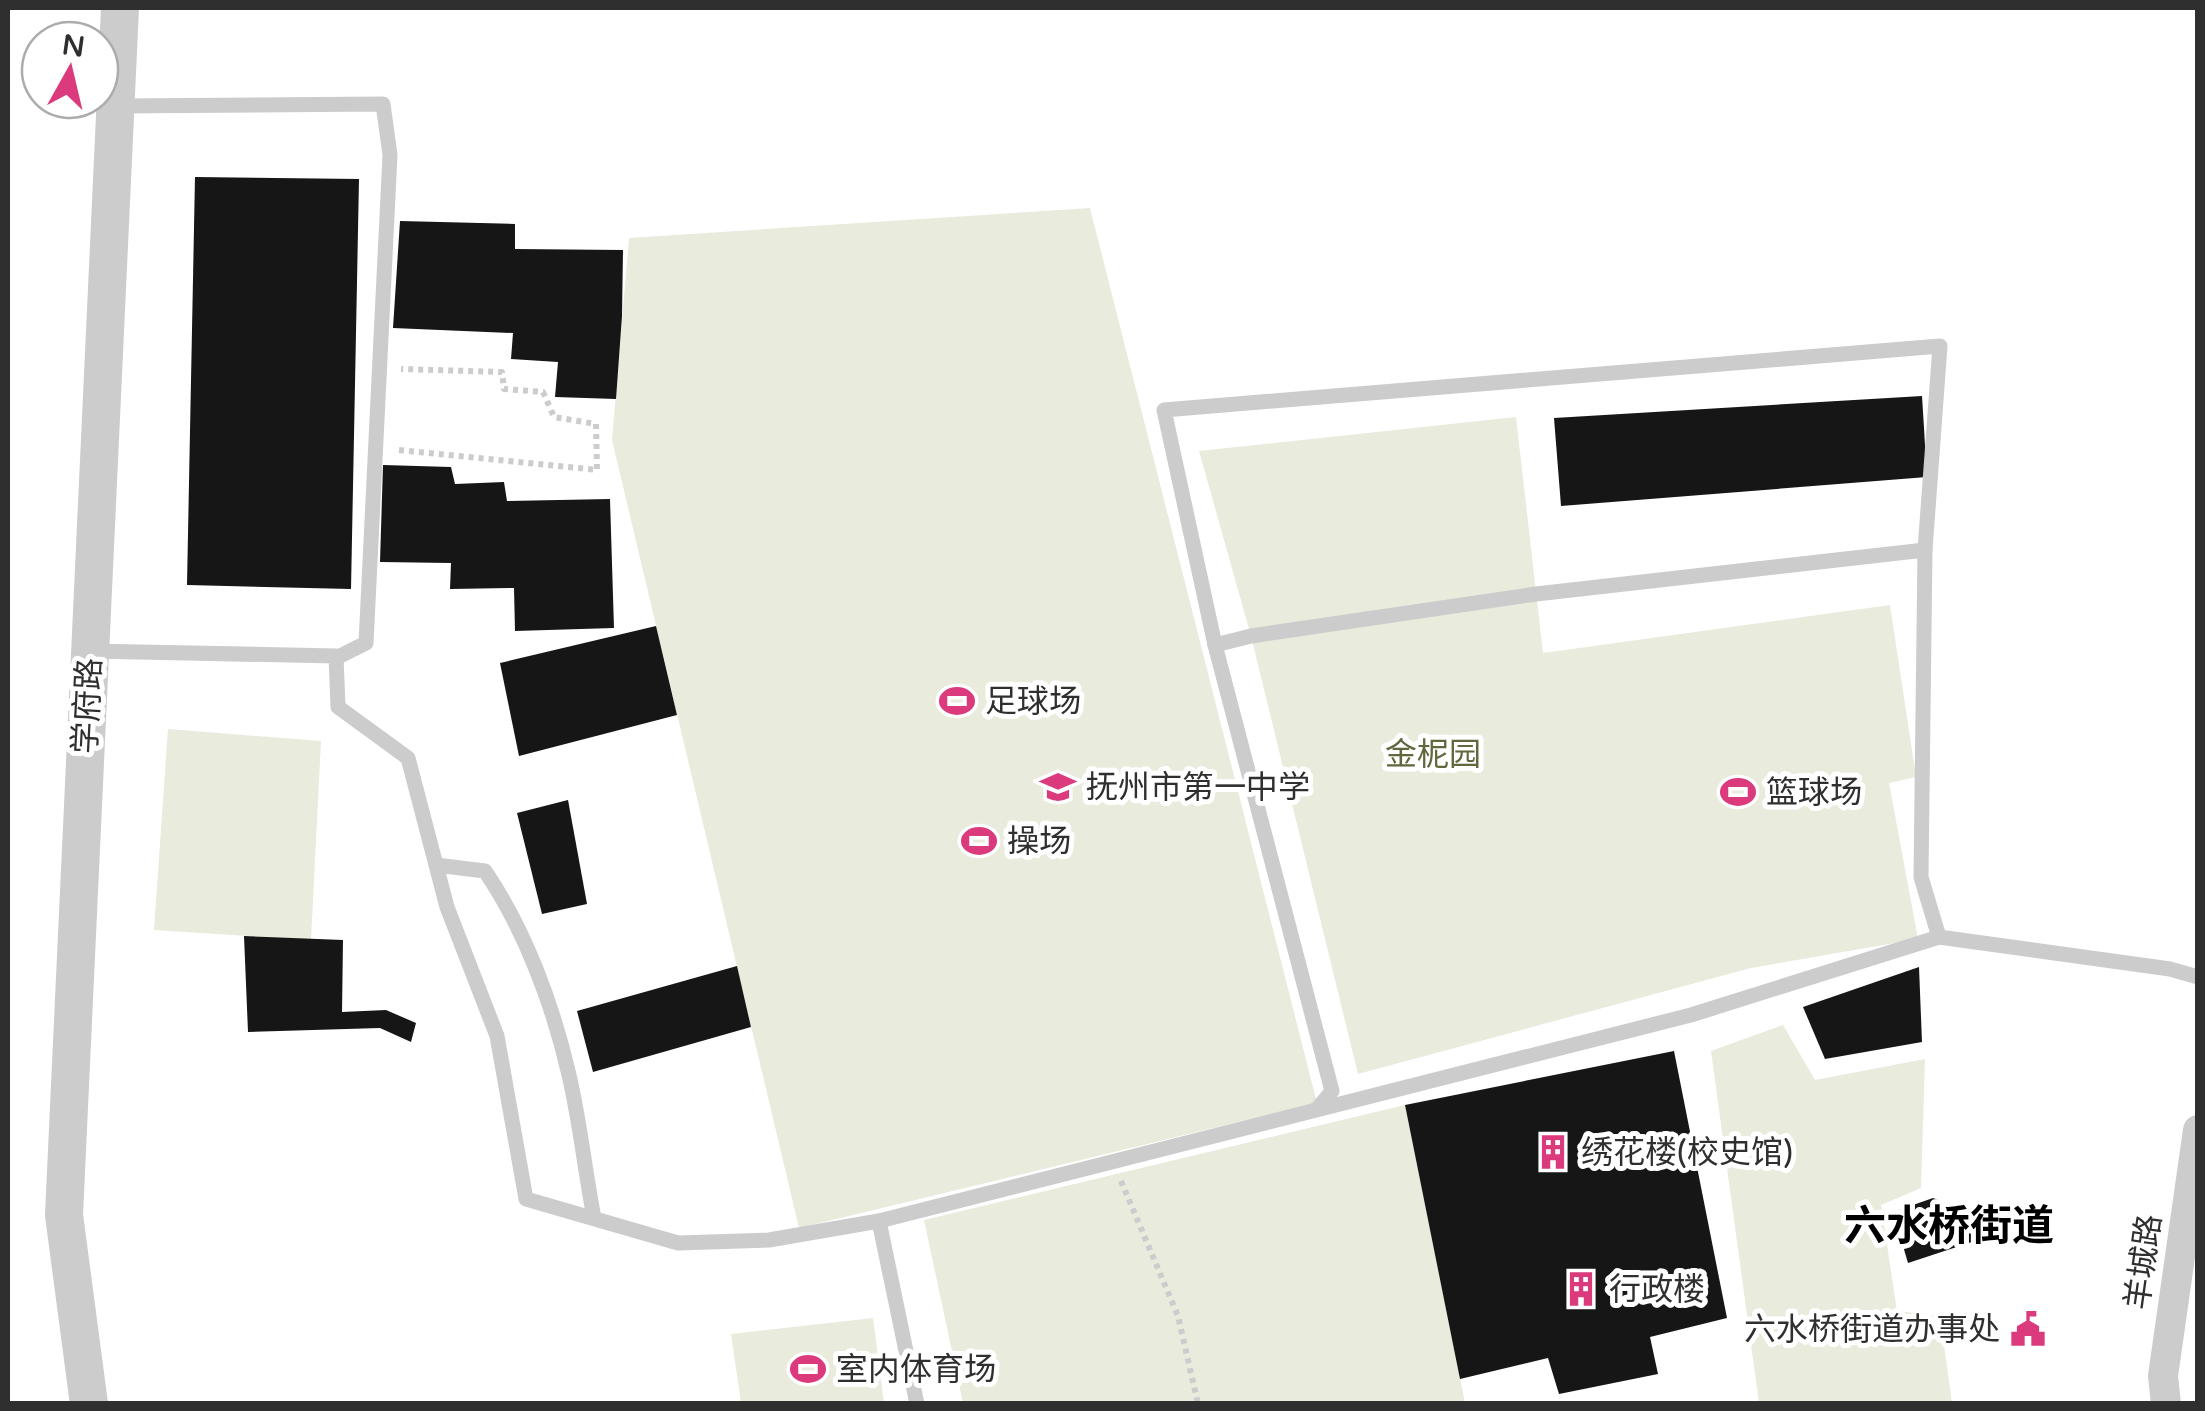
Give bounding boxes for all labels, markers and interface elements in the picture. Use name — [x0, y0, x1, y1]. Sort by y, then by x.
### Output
north arrow — [20, 20, 120, 120]
text: N — [60, 28, 87, 65]
street label: 学府路 — [67, 657, 109, 755]
sports icon: 足球场 — [938, 682, 976, 720]
place label: 足球场 — [985, 683, 1081, 721]
park label: 金柅园 — [1385, 736, 1481, 774]
school or university icon: 抚州市第一中学 — [1039, 768, 1077, 806]
place label: 抚州市第一中学 — [1086, 769, 1310, 807]
sports icon: 篮球场 — [1719, 773, 1757, 811]
place label: 篮球场 — [1766, 774, 1862, 812]
sports icon: 操场 — [960, 822, 998, 860]
place label: 操场 — [1007, 823, 1071, 861]
building icon: 绣花楼(校史馆) — [1534, 1133, 1572, 1171]
place label: 绣花楼(校史馆) — [1581, 1134, 1793, 1172]
district label: 六水桥街道 — [1844, 1201, 2054, 1252]
street label: 羊城路 — [2118, 1212, 2169, 1312]
building icon: 行政楼 — [1562, 1270, 1600, 1308]
place label: 行政楼 — [1609, 1271, 1705, 1309]
public building icon: 六水桥街道办事处 — [2009, 1310, 2047, 1348]
place label: 六水桥街道办事处 — [1744, 1311, 2000, 1349]
sports icon: 室内体育场 — [789, 1350, 827, 1388]
place label: 室内体育场 — [836, 1351, 996, 1389]

